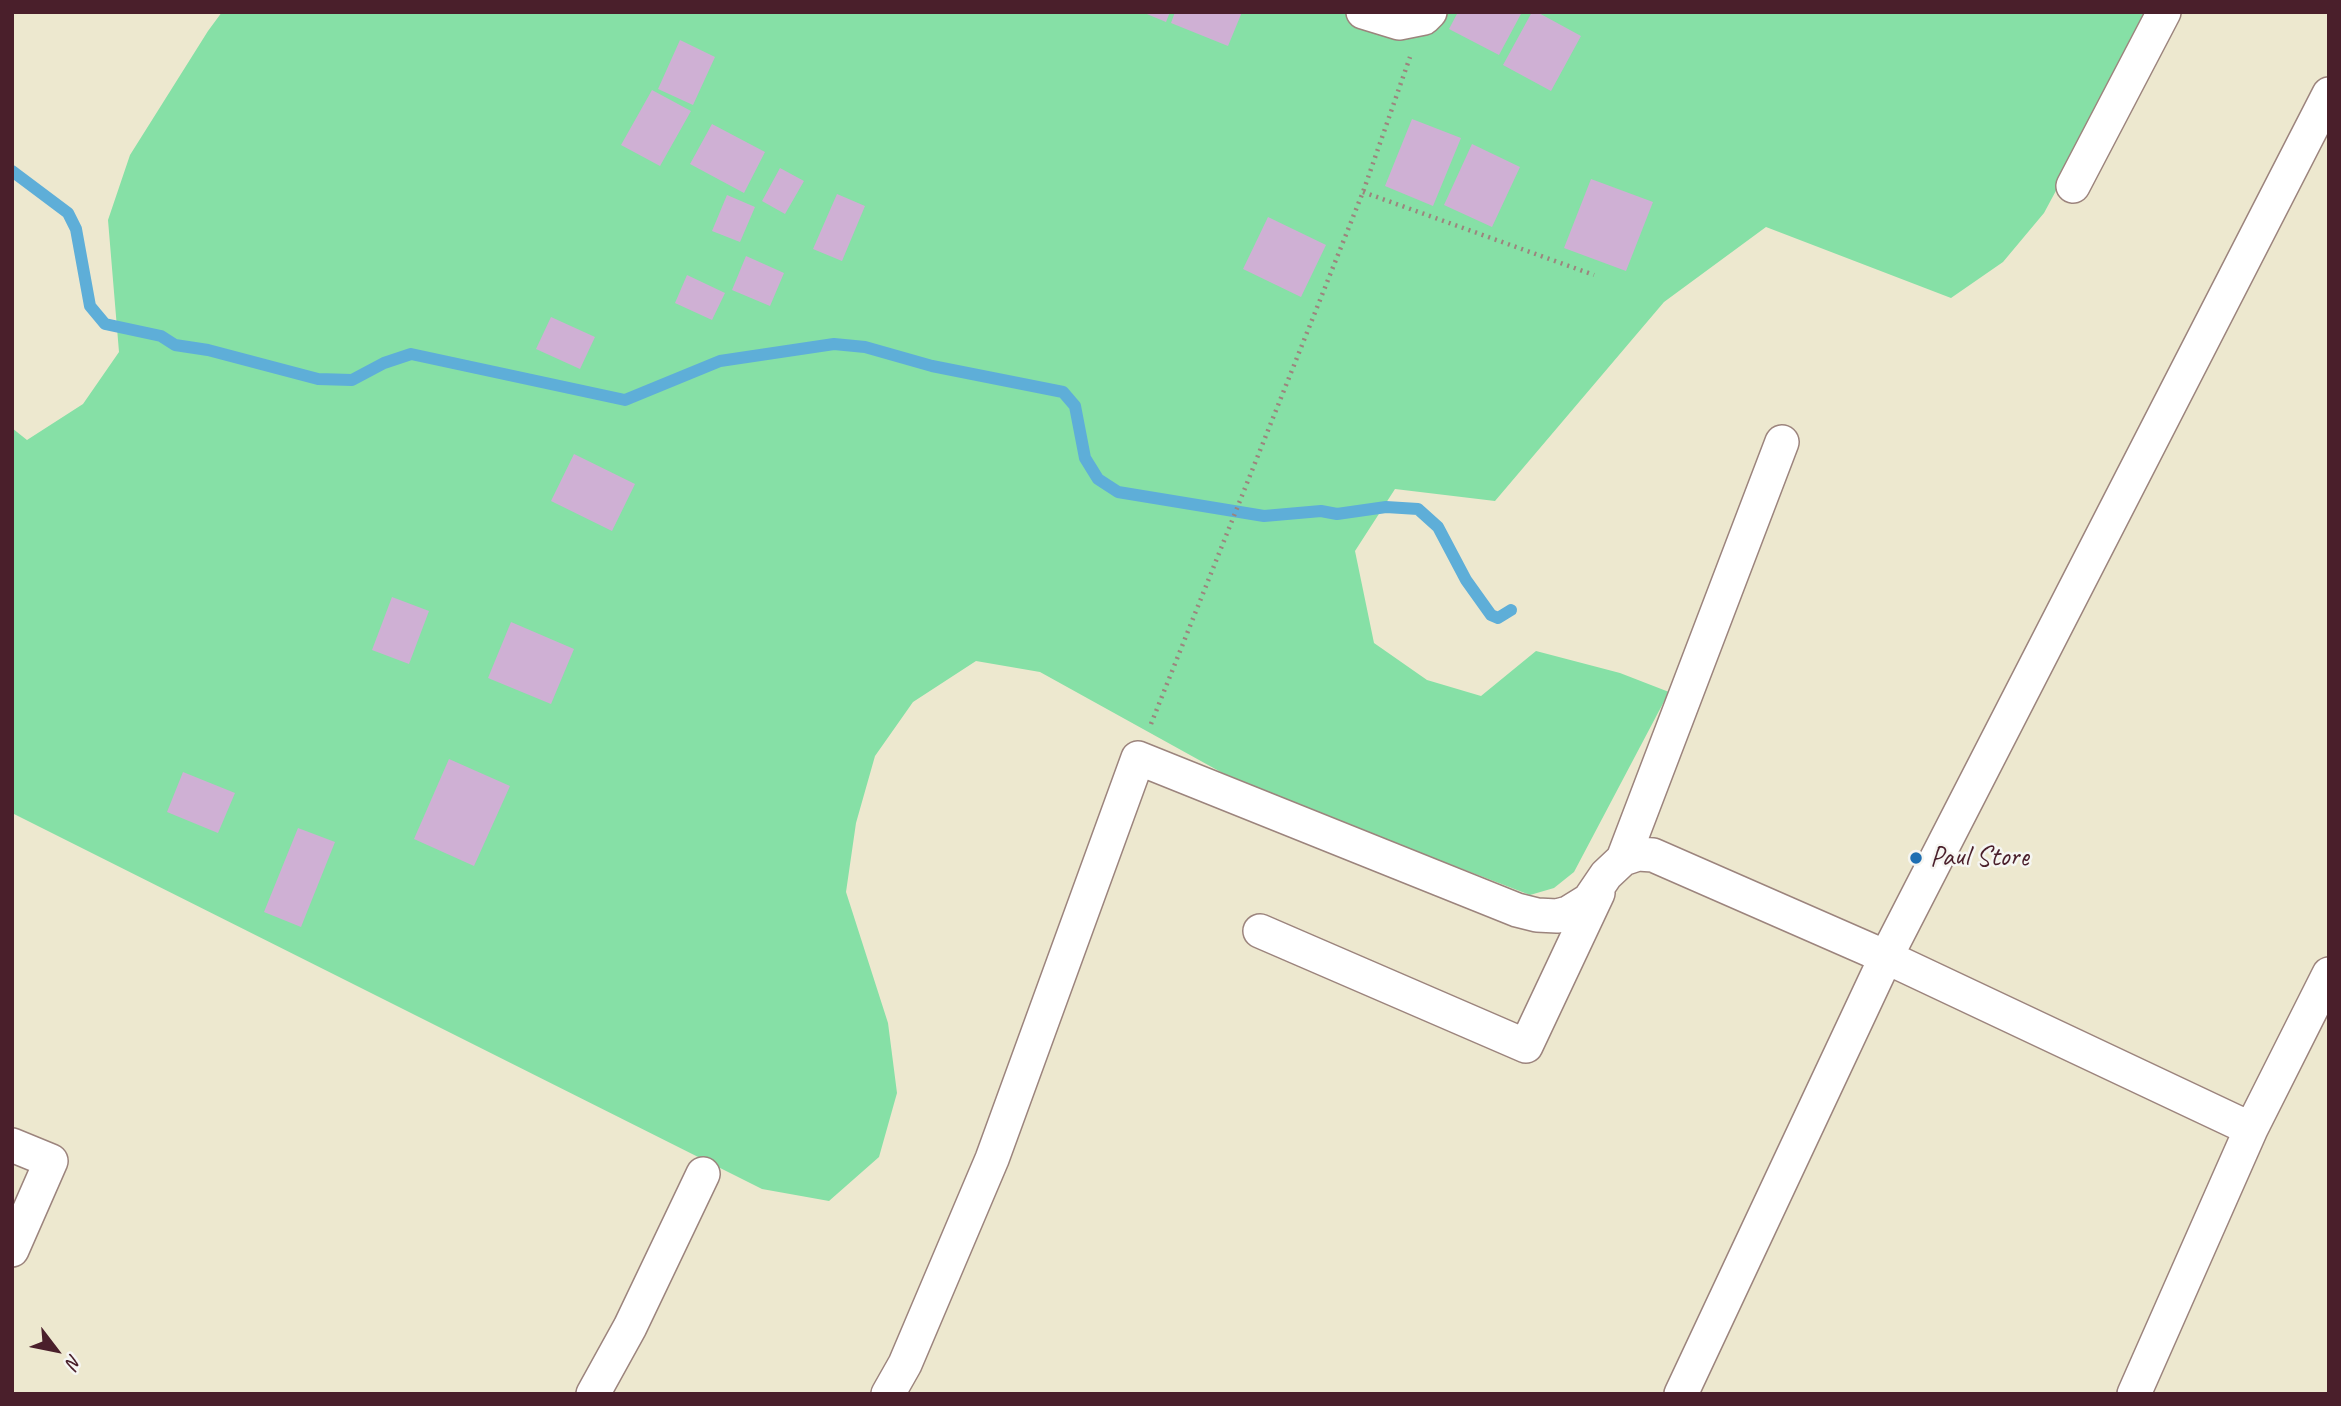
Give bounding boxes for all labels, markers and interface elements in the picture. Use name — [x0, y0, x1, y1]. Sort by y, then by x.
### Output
place label: Paul Store — [1930, 841, 2028, 875]
marker: Paul Store — [1908, 850, 1924, 866]
north arrow — [21, 1315, 91, 1385]
text: N — [61, 1350, 87, 1372]

